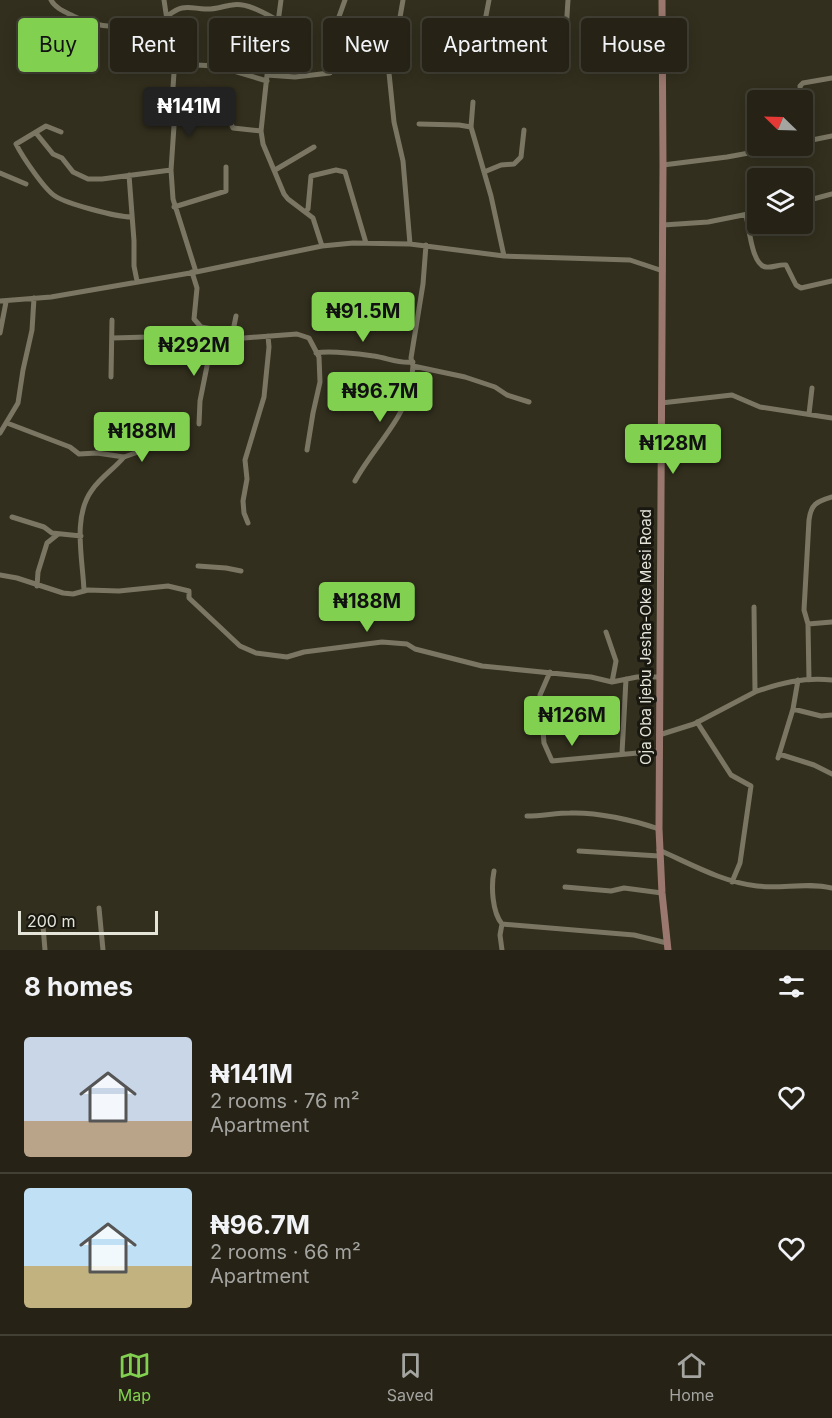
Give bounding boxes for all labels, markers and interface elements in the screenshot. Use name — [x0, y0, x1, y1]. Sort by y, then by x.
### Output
chip: Buy — [18, 18, 98, 72]
chip: Rent — [110, 18, 197, 72]
chip: Filters — [209, 18, 311, 72]
chip: New — [323, 18, 410, 72]
chip: Apartment — [422, 18, 569, 72]
chip: House — [581, 18, 687, 72]
pin: ₦141M — [147, 87, 231, 138]
north arrow — [747, 90, 813, 156]
map controls — [747, 90, 813, 234]
text: ₦141M — [157, 94, 221, 118]
button: layers — [747, 168, 813, 234]
pin: ₦91.5M — [314, 292, 412, 343]
text: ₦91.5M — [326, 299, 400, 323]
pin: ₦292M — [152, 326, 236, 377]
text: ₦292M — [158, 333, 230, 357]
pin: ₦96.7M — [331, 372, 429, 423]
text: ₦96.7M — [342, 379, 418, 403]
pin: ₦188M — [100, 412, 184, 463]
text: ₦188M — [108, 419, 176, 443]
pin: ₦128M — [631, 424, 715, 475]
text: ₦128M — [639, 431, 707, 455]
street label: Oja Oba Ijebu Jesha-Oke Mesi Road — [636, 509, 655, 765]
pin: ₦188M — [325, 582, 409, 633]
text: ₦188M — [333, 589, 401, 613]
pin: ₦126M — [530, 696, 614, 747]
text: ₦126M — [538, 703, 606, 727]
scale bar — [18, 908, 158, 936]
text: 200 m — [27, 911, 75, 931]
icon: filters — [775, 970, 808, 1003]
text: 8 homes — [24, 971, 133, 1002]
text: ₦141M — [210, 1058, 293, 1089]
icon: home — [72, 1061, 144, 1133]
icon: heart — [775, 1081, 808, 1114]
text: 2 rooms · 76 m² — [210, 1089, 359, 1113]
text: Apartment — [210, 1113, 309, 1137]
text: ₦96.7M — [210, 1209, 310, 1240]
icon: home — [72, 1212, 144, 1284]
icon: heart — [775, 1232, 808, 1265]
text: 2 rooms · 66 m² — [210, 1240, 361, 1264]
text: Apartment — [210, 1264, 309, 1288]
tab: Map — [118, 1349, 151, 1405]
tab: Saved — [387, 1349, 434, 1405]
tab: Home — [669, 1349, 714, 1405]

